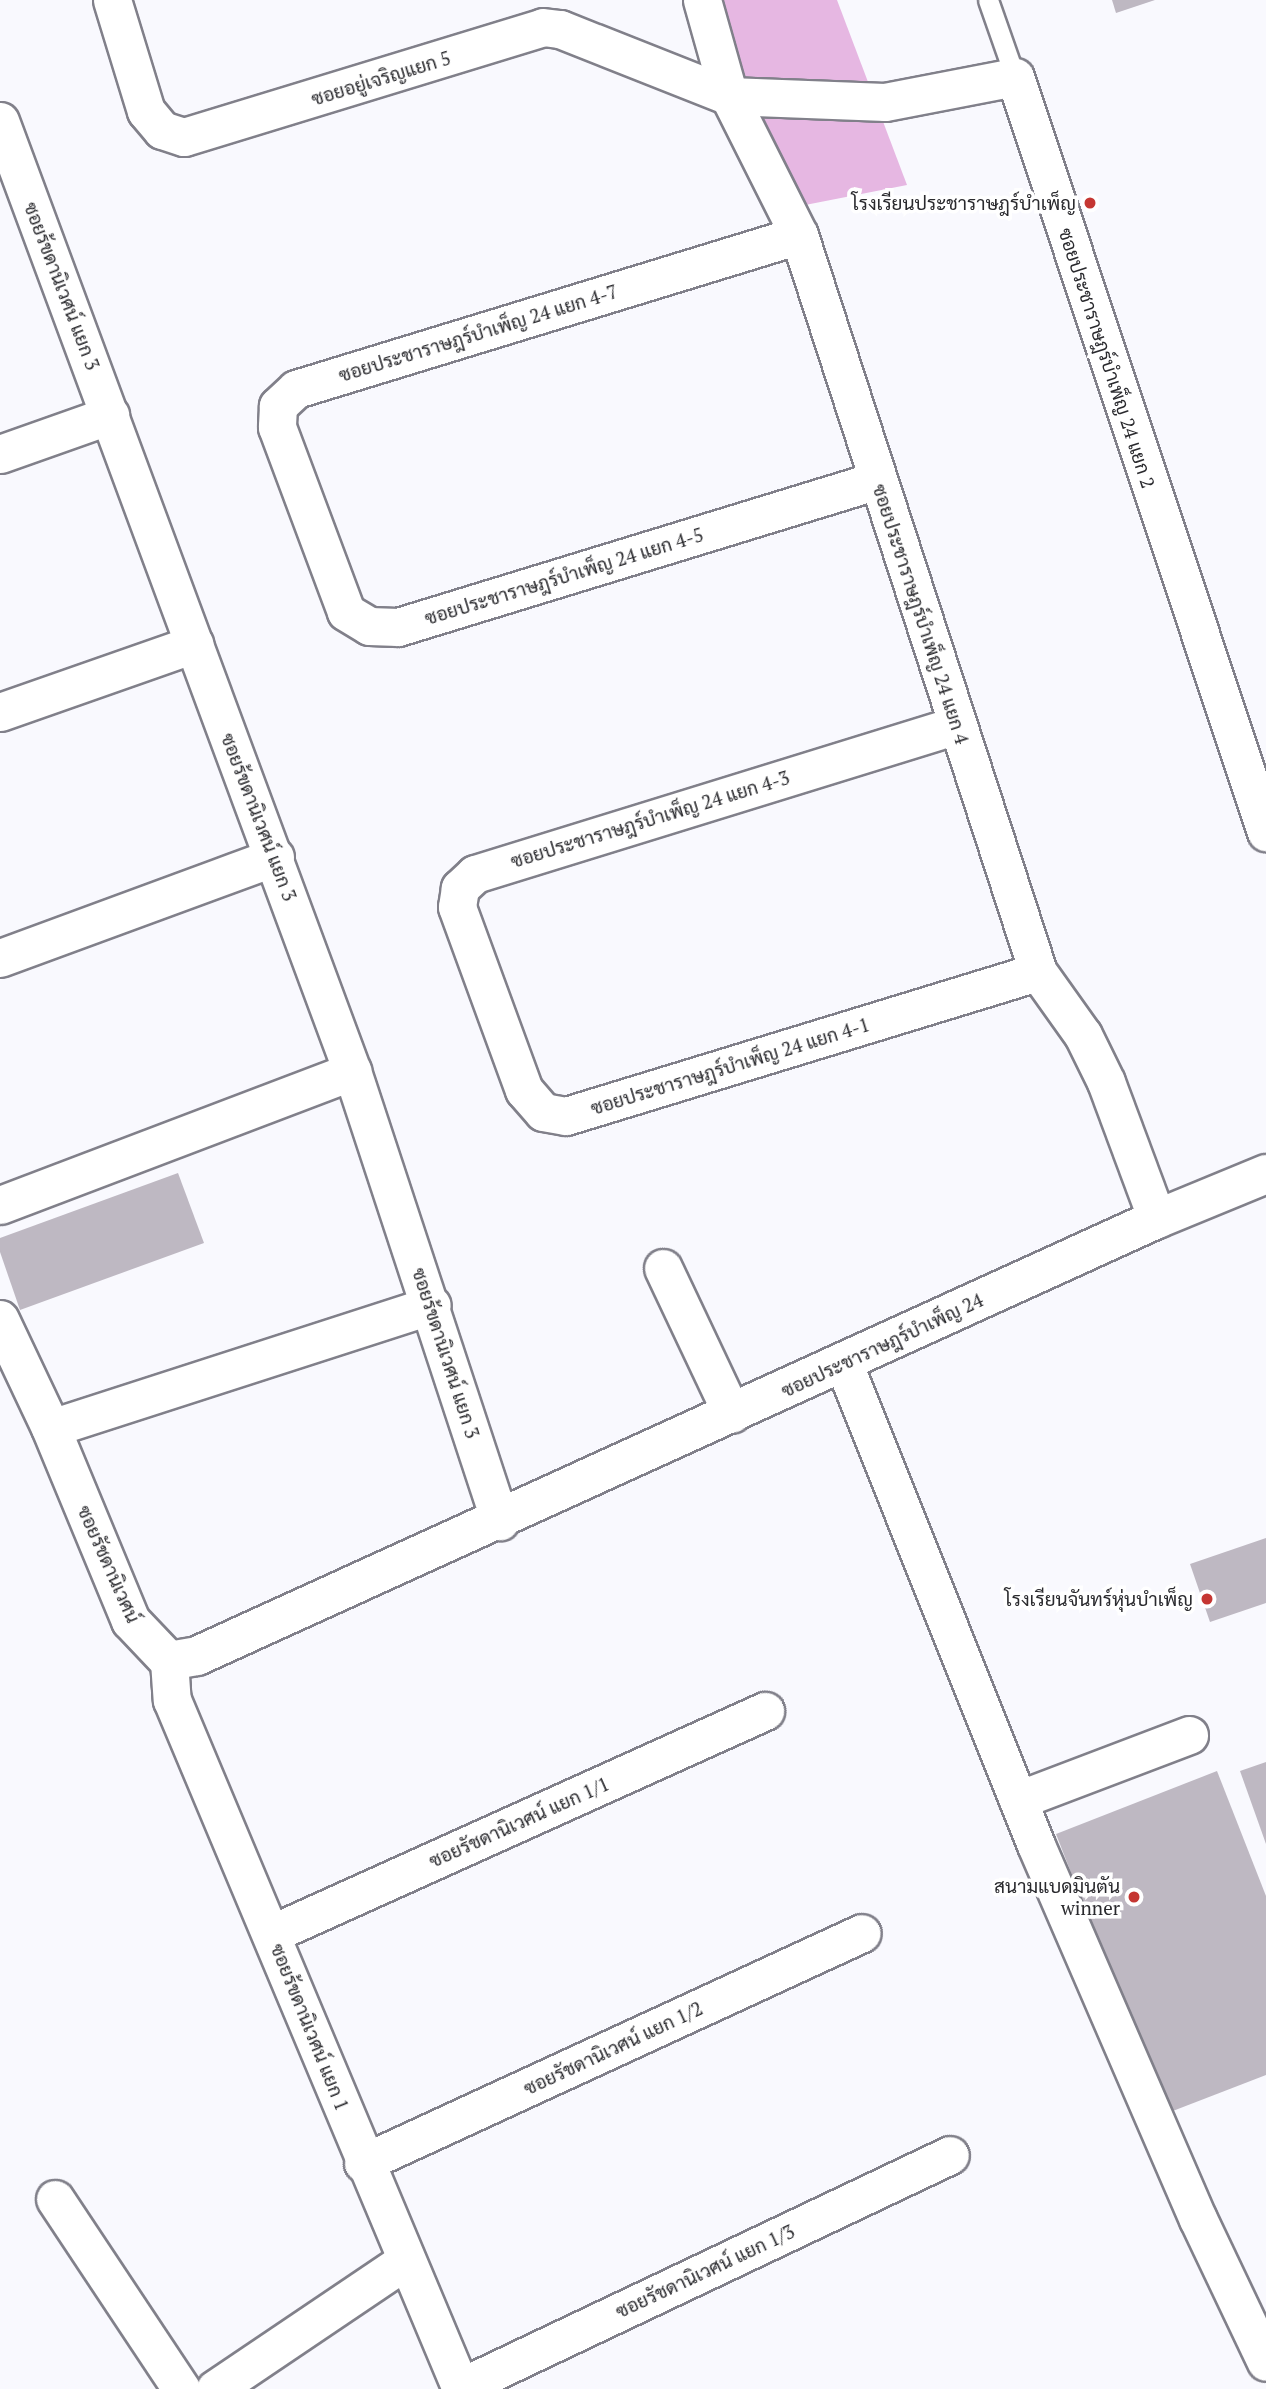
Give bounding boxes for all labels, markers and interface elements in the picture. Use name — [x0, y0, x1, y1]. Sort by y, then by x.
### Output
street label: ซอยอยู่เจริญแยก 5 — [308, 46, 454, 110]
place label: โรงเรียนประชาราษฎร์บำเพ็ญ — [851, 192, 1076, 214]
marker: โรงเรียนประชาราษฎร์บำเพ็ญ — [1082, 195, 1098, 211]
street label: ซอยร้ขดานิเวศน์ แยก 3 — [19, 199, 105, 373]
street label: ซอยประชาราษฎร์บำเพ็ญ 24 แยก 2 — [1054, 225, 1160, 491]
street label: ซอยประชาราษฎร์บำเพ็ญ 24 แยก 4-7 — [336, 280, 620, 386]
street label: ซอยประชาราษฎร์บำเพ็ญ 24 แยก 4 — [868, 481, 974, 747]
street label: ซอยประชาราษฎร์บำเพ็ญ 24 แยก 4-5 — [422, 523, 706, 629]
street label: ซอยร้ขดานิเวศน์ แยก 3 — [216, 730, 302, 904]
street label: ซอยประชาราษฎร์บำเพ็ญ 24 แยก 4-3 — [508, 766, 792, 872]
street label: ซอยประชาราษฎร์บำเพ็ญ 24 แยก 4-1 — [588, 1013, 872, 1119]
street label: ซอยร้ขดานิเวศน์ แยก 3 — [408, 1265, 484, 1441]
street label: ซอยประชาราษฎร์บำเพ็ญ 24 — [777, 1288, 987, 1402]
street label: ซอยรัชดานิเวศน์ — [73, 1502, 145, 1626]
place label: โรงเรียนจันทร์หุ่นบำเพ็ญ — [1005, 1588, 1193, 1610]
marker: โรงเรียนจันทร์หุ่นบำเพ็ญ — [1199, 1591, 1215, 1607]
street label: ซอยรัชดานิเวศน์ แยก 1/1 — [425, 1772, 613, 1872]
place label: สนามแบดมินตัน winner — [994, 1875, 1120, 1919]
marker: สนามแบดมินตัน winner — [1126, 1889, 1142, 1905]
street label: ซอยร้ขดานิเวศน์ แยก 1 — [266, 1940, 354, 2114]
street label: ซอยรัชดานิเวศน์ แยก 1/2 — [520, 1996, 706, 2100]
street label: ซอยรัชดานิเวศน์ แยก 1/3 — [612, 2219, 798, 2323]

